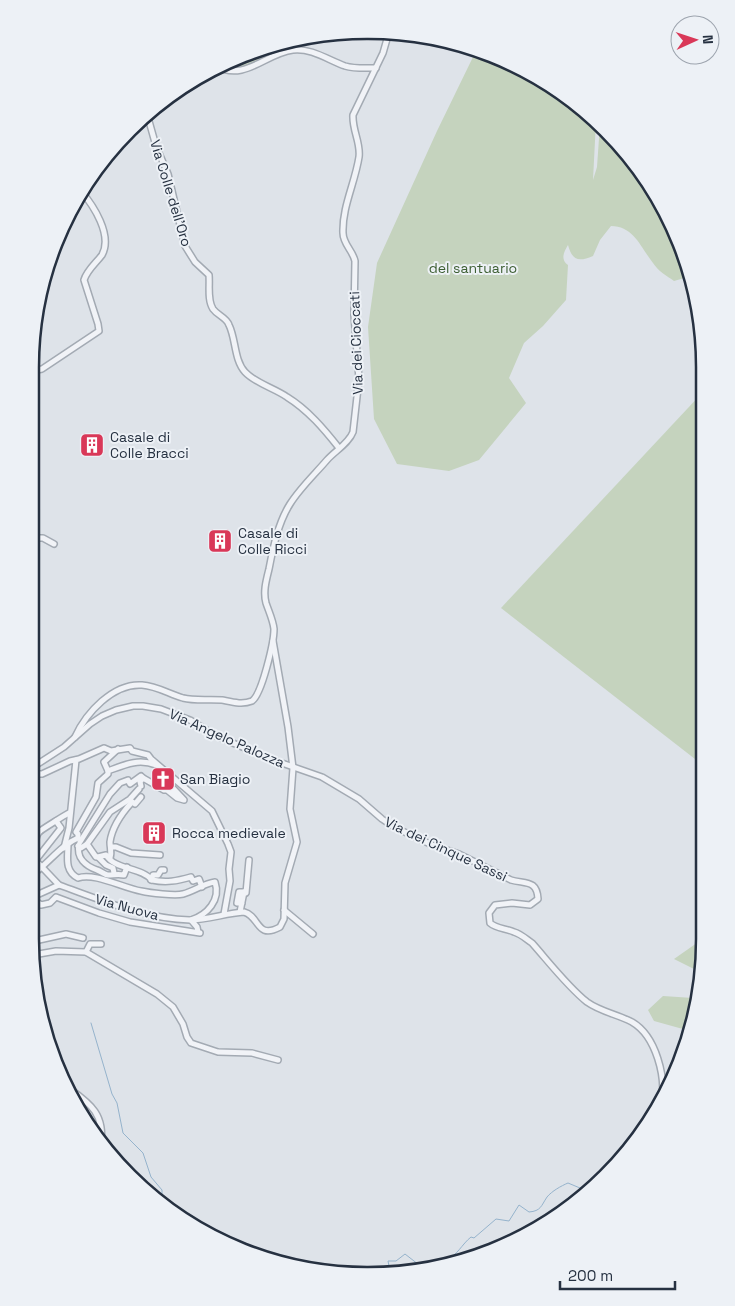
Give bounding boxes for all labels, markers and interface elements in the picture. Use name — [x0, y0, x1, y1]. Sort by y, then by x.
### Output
north arrow — [670, 15, 720, 65]
text: N — [699, 34, 717, 44]
street label: Via Colle dell'Oro — [146, 137, 196, 249]
park label: del santuario — [429, 259, 517, 277]
street label: Via dei Cioccati — [345, 291, 367, 395]
place label: Casale di Colle Bracci — [110, 428, 189, 462]
building icon: Casale di Colle Bracci — [79, 432, 105, 458]
place label: Casale di Colle Ricci — [238, 524, 307, 558]
building icon: Casale di Colle Ricci — [207, 528, 233, 554]
street label: Via Angelo Palozza — [166, 704, 288, 772]
church icon: San Biagio — [150, 766, 176, 792]
place label: San Biagio — [180, 770, 250, 788]
street label: Via dei Cinque Sassi — [382, 813, 510, 885]
building icon: Rocca medievale — [141, 820, 167, 846]
place label: Rocca medievale — [172, 824, 286, 842]
street label: Via Nuova — [93, 890, 161, 924]
scale bar — [560, 1258, 675, 1290]
text: 200 m — [568, 1266, 613, 1285]

